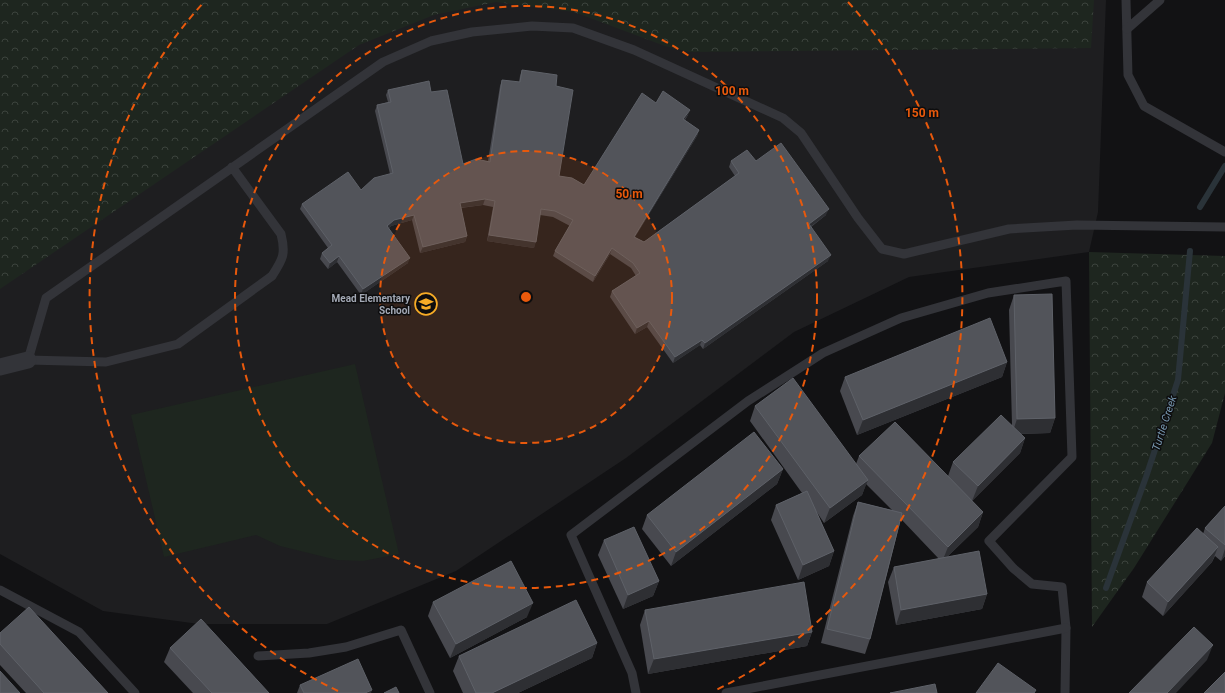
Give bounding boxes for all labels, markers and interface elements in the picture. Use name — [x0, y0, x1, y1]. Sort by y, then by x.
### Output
text: 100 m — [715, 84, 749, 98]
text: 150 m — [905, 106, 939, 120]
text: 50 m — [615, 187, 643, 201]
centre of rings — [519, 290, 533, 304]
school or university icon: Mead Elementary School — [413, 291, 439, 317]
place label: Mead Elementary School — [332, 293, 411, 316]
water label: Turtle Creek — [1149, 393, 1180, 452]

